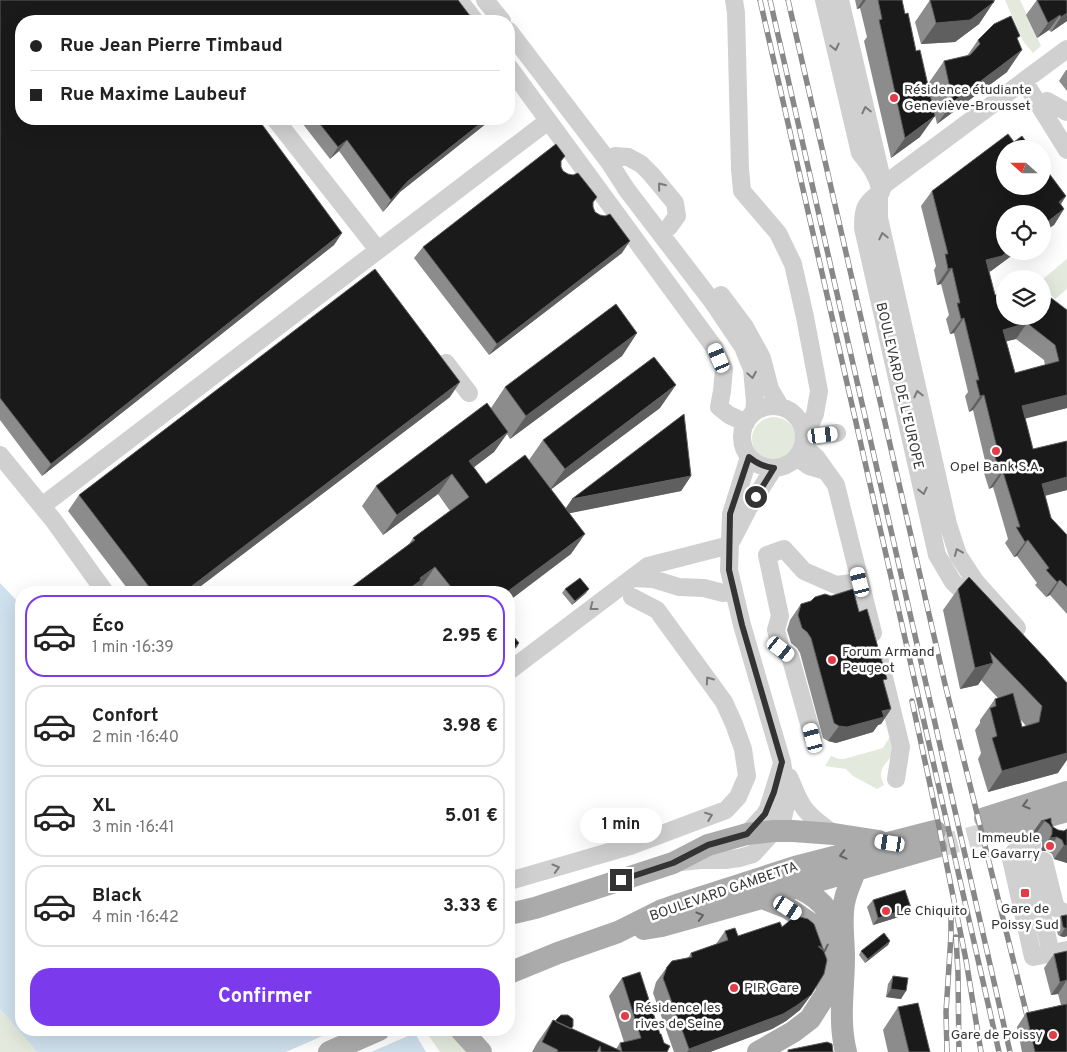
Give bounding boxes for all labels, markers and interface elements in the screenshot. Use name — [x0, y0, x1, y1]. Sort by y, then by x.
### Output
text: Rue Jean Pierre Timbaud — [60, 34, 283, 58]
one-way arrow — [829, 43, 840, 52]
place label: Résidence étudiante Geneviève-Brousset — [904, 82, 1032, 115]
text: Rue Maxime Laubeuf — [60, 83, 246, 107]
marker: Résidence étudiante Geneviève-Brousset — [888, 92, 900, 104]
one-way arrow — [861, 106, 872, 115]
north arrow — [996, 140, 1051, 195]
map controls — [996, 140, 1051, 325]
one-way arrow — [659, 183, 667, 192]
button: locate — [996, 205, 1051, 260]
one-way arrow — [878, 231, 889, 240]
button: layers — [996, 270, 1051, 325]
street label: BOULEVARD DE L'EUROPE — [871, 301, 927, 471]
car — [706, 341, 731, 375]
one-way arrow — [747, 370, 757, 379]
one-way arrow — [913, 390, 924, 399]
car — [807, 426, 838, 444]
marker: Opel Bank S.A. — [990, 445, 1002, 457]
place label: Opel Bank S.A. — [950, 459, 1042, 476]
route start — [745, 486, 767, 508]
one-way arrow — [917, 487, 928, 496]
one-way arrow — [954, 548, 964, 557]
car — [849, 566, 870, 598]
one-way arrow — [590, 602, 599, 610]
icon: car — [32, 614, 77, 659]
text: Éco — [92, 614, 124, 638]
text: 2.95 € — [442, 624, 498, 648]
car — [764, 634, 797, 664]
text: 1 min · 16:39 — [92, 638, 174, 658]
place label: Forum Armand Peugeot — [842, 644, 935, 677]
marker: Forum Armand Peugeot — [826, 654, 838, 666]
one-way arrow — [706, 676, 715, 686]
icon: car — [32, 704, 77, 749]
text: Confort — [92, 704, 158, 728]
text: 3.98 € — [442, 714, 498, 738]
car — [801, 722, 824, 754]
text: 2 min · 16:40 — [92, 728, 179, 748]
icon: car — [32, 794, 77, 839]
text: XL — [92, 794, 115, 818]
one-way arrow — [1022, 799, 1031, 809]
text: 5.01 € — [445, 804, 498, 828]
callout: 1 min — [580, 808, 662, 842]
one-way arrow — [705, 812, 713, 822]
text: 1 min — [602, 815, 640, 835]
text: 3 min · 16:41 — [92, 818, 175, 838]
place label: Immeuble Le Gavarry — [972, 830, 1040, 863]
car — [874, 833, 905, 853]
marker: Immeuble Le Gavarry — [1044, 840, 1056, 852]
one-way arrow — [839, 849, 848, 860]
street label: BOULEVARD GAMBETTA — [648, 859, 800, 925]
one-way arrow — [551, 863, 559, 873]
route end — [610, 869, 632, 891]
icon: car — [32, 884, 77, 929]
text: Black — [92, 884, 142, 908]
marker: Gare de Poissy Sud — [1019, 887, 1031, 899]
text: 3.33 € — [443, 894, 498, 918]
car — [771, 894, 804, 922]
place label: Gare de Poissy Sud — [991, 901, 1059, 934]
place label: Le Chiquito — [896, 903, 968, 920]
marker: Le Chiquito — [880, 905, 892, 917]
text: 4 min · 16:42 — [92, 908, 179, 928]
one-way arrow — [696, 911, 704, 921]
one-way arrow — [819, 943, 829, 952]
button: Confirmer — [30, 968, 500, 1026]
place label: PIR Gare — [744, 980, 799, 997]
marker: PIR Gare — [728, 982, 740, 994]
place label: Résidence les rives de Seine — [635, 1000, 722, 1033]
marker: Résidence les rives de Seine — [619, 1010, 631, 1022]
place label: Gare de Poissy — [951, 1027, 1043, 1044]
marker: Gare de Poissy — [1047, 1029, 1059, 1041]

